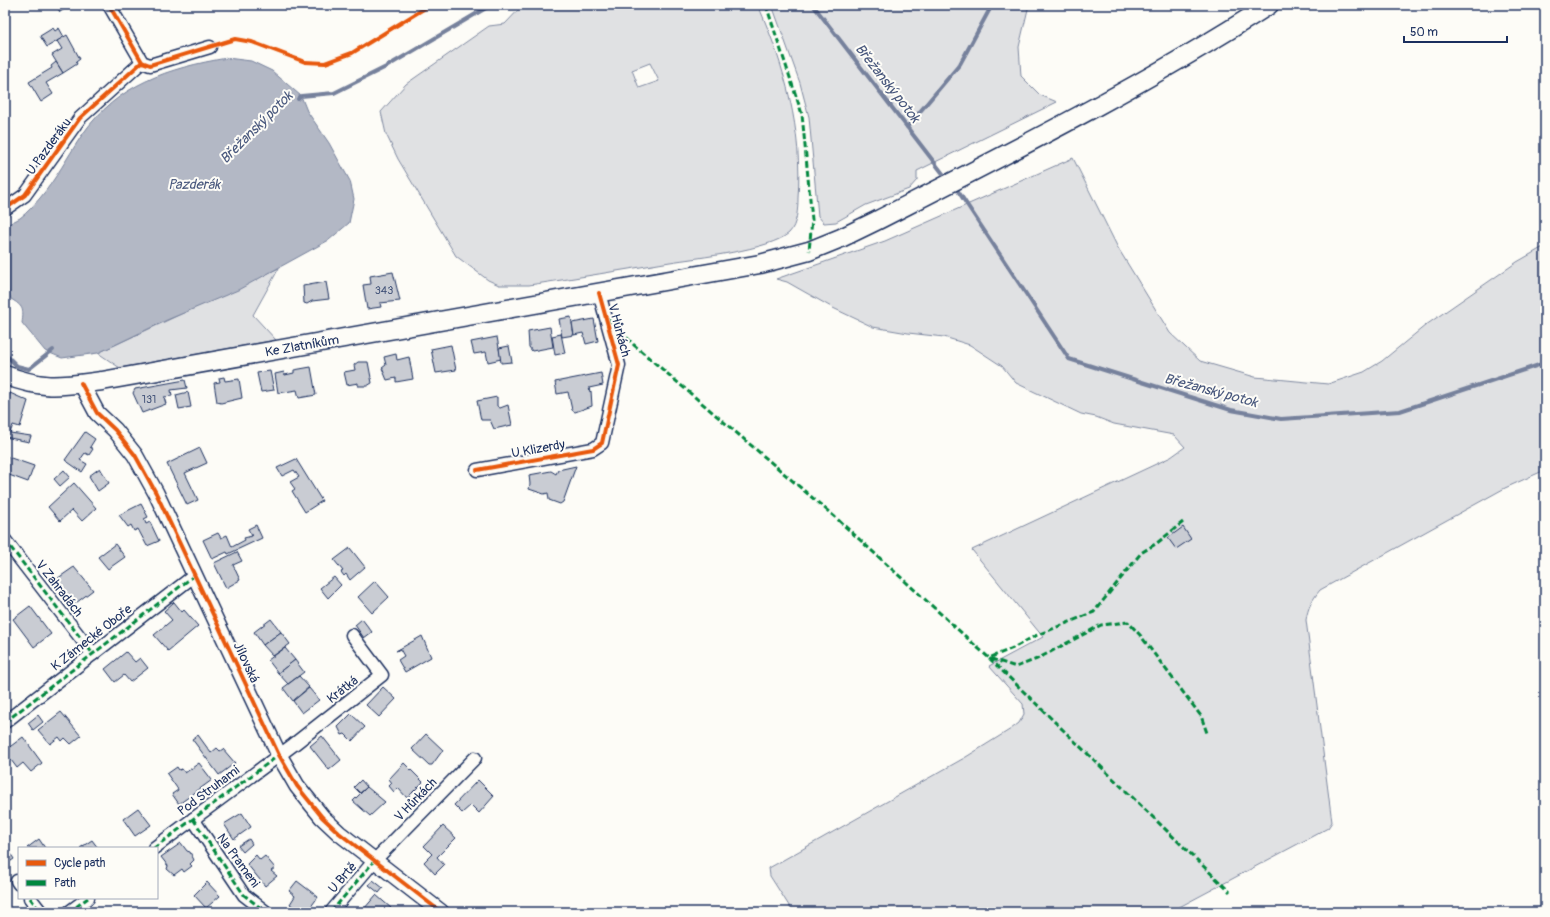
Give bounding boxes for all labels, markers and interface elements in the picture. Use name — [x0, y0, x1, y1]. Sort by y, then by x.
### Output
scale bar — [1404, 18, 1507, 44]
text: 50 m — [1410, 25, 1438, 40]
water label: Břežanský potok — [851, 40, 924, 127]
water label: Břežanský potok — [217, 87, 297, 167]
street label: U Pazderáku — [23, 115, 75, 178]
water label: Pazderák — [168, 176, 221, 193]
house number: 343 — [375, 284, 393, 297]
street label: V Hůrkách — [604, 302, 634, 359]
street label: Ke Zlatníkům — [264, 332, 340, 360]
water label: Břežanský potok — [1163, 370, 1260, 411]
house number: 131 — [142, 393, 156, 406]
street label: U Klizerdy — [510, 436, 567, 462]
street label: V Zahradách — [32, 557, 86, 620]
street label: K Zámecké Oboře — [48, 601, 136, 674]
street label: Jílovská — [230, 640, 262, 685]
street label: Krátká — [324, 673, 361, 707]
street label: Pod Struhami — [174, 762, 243, 819]
street label: V Hůrkách — [391, 775, 440, 825]
street label: Na Prameni — [213, 831, 263, 891]
legend — [18, 847, 158, 899]
text: Cycle path — [54, 856, 106, 871]
street label: U Brtě — [325, 859, 361, 896]
text: Path — [54, 876, 76, 891]

